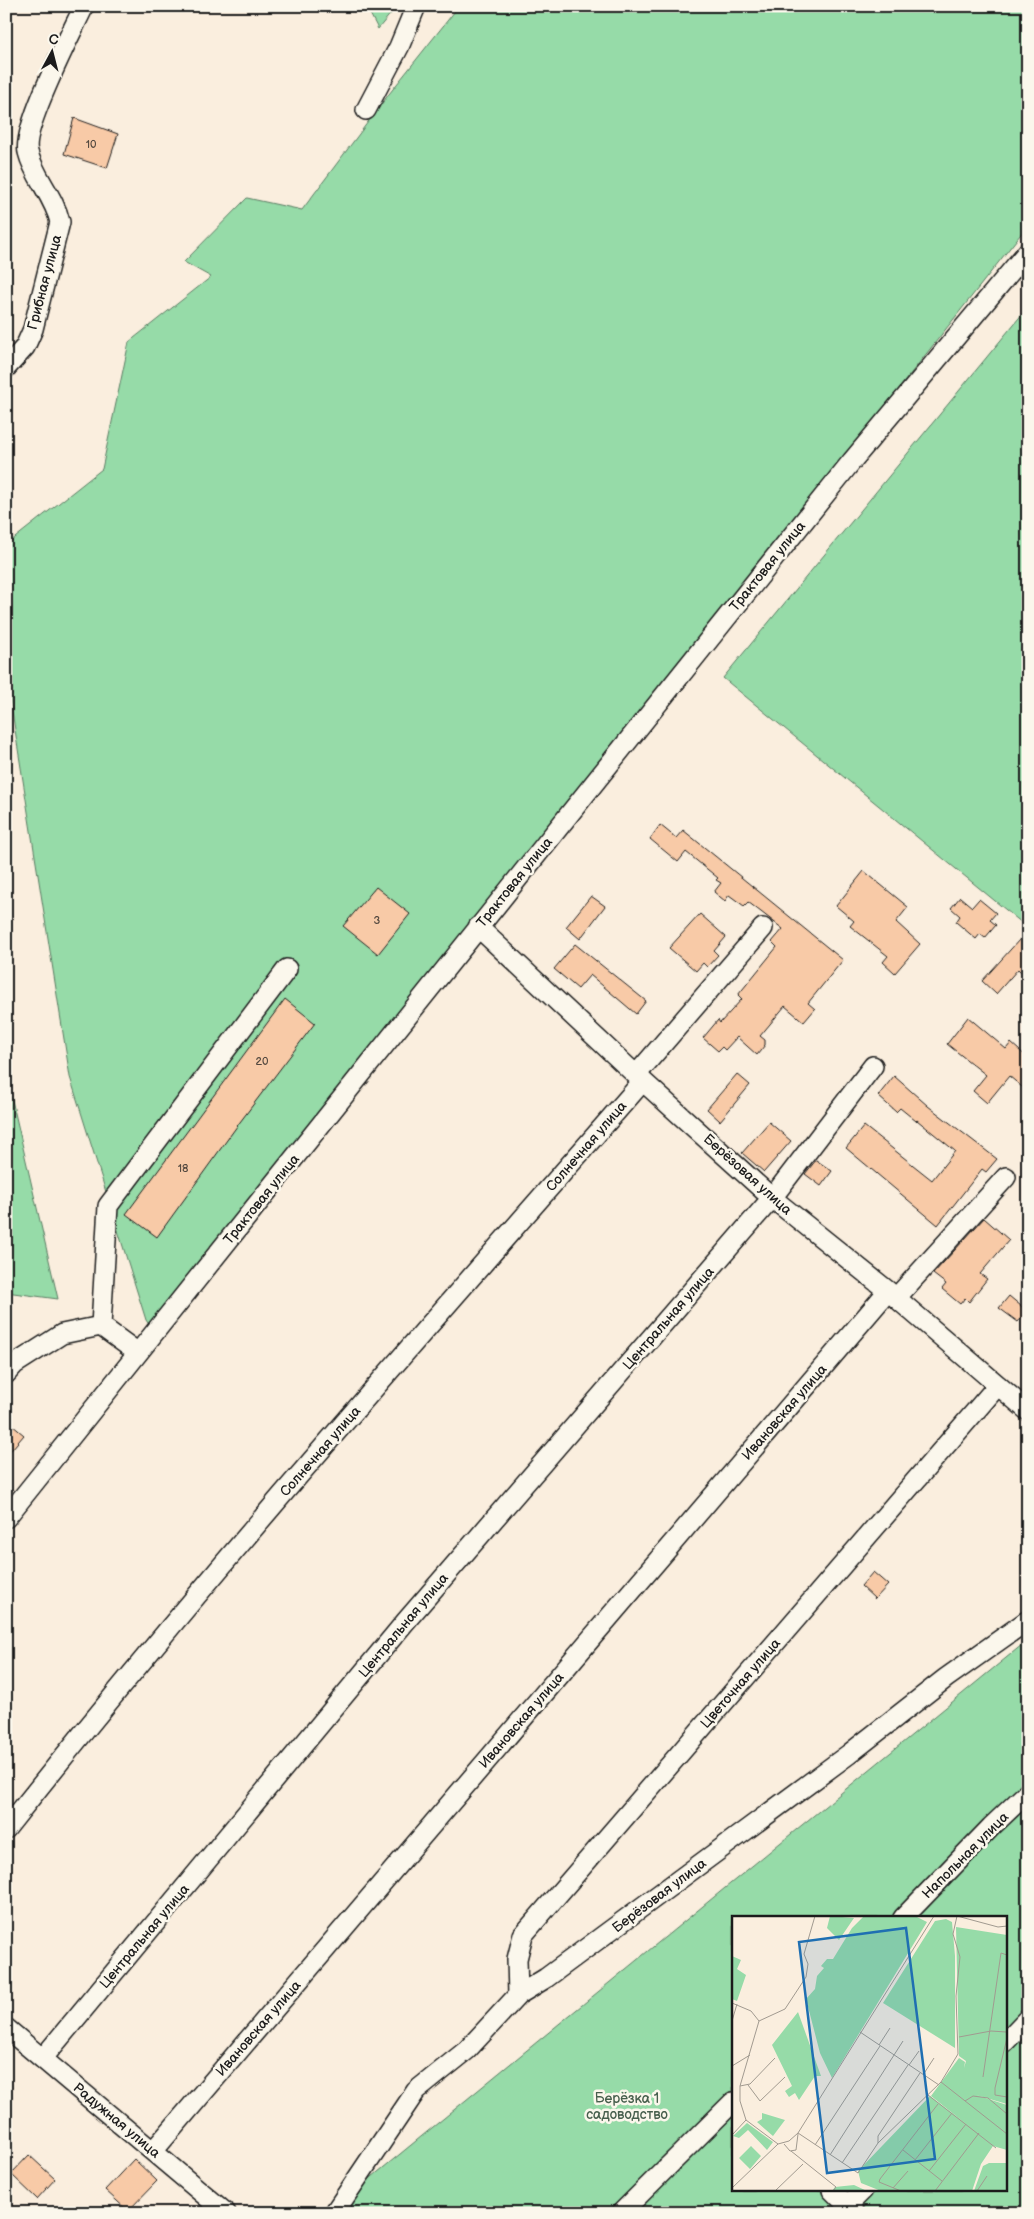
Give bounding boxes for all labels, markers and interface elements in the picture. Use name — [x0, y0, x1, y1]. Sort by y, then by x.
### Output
north arrow — [28, 28, 78, 78]
text: С — [48, 31, 60, 49]
house number: 10 — [86, 138, 97, 151]
street label: Грибная улица — [24, 232, 66, 331]
street label: Трактовая улица — [726, 517, 809, 615]
street label: Трактовая улица — [473, 833, 556, 931]
house number: 3 — [374, 914, 381, 927]
house number: 20 — [256, 1055, 269, 1068]
street label: Солнечная улица — [543, 1097, 631, 1195]
street label: Берёзовая улица — [700, 1130, 796, 1219]
street label: Трактовая улица — [220, 1150, 303, 1248]
house number: 18 — [178, 1162, 188, 1175]
street label: Центральная улица — [619, 1263, 718, 1373]
street label: Ивановская улица — [738, 1360, 831, 1464]
street label: Солнечная улица — [277, 1402, 365, 1500]
street label: Центральная улица — [355, 1569, 452, 1681]
street label: Цветочная улица — [697, 1635, 784, 1732]
street label: Ивановская улица — [475, 1668, 568, 1772]
street label: Напольная улица — [919, 1808, 1013, 1902]
street label: Берёзовая улица — [609, 1854, 710, 1936]
street label: Центральная улица — [96, 1880, 193, 1992]
inset map — [732, 1916, 1006, 2192]
street label: Ивановская улица — [212, 1976, 305, 2080]
street label: Радужная улица — [70, 2079, 164, 2162]
park label: Берёзка 1 садоводство — [586, 2090, 668, 2123]

